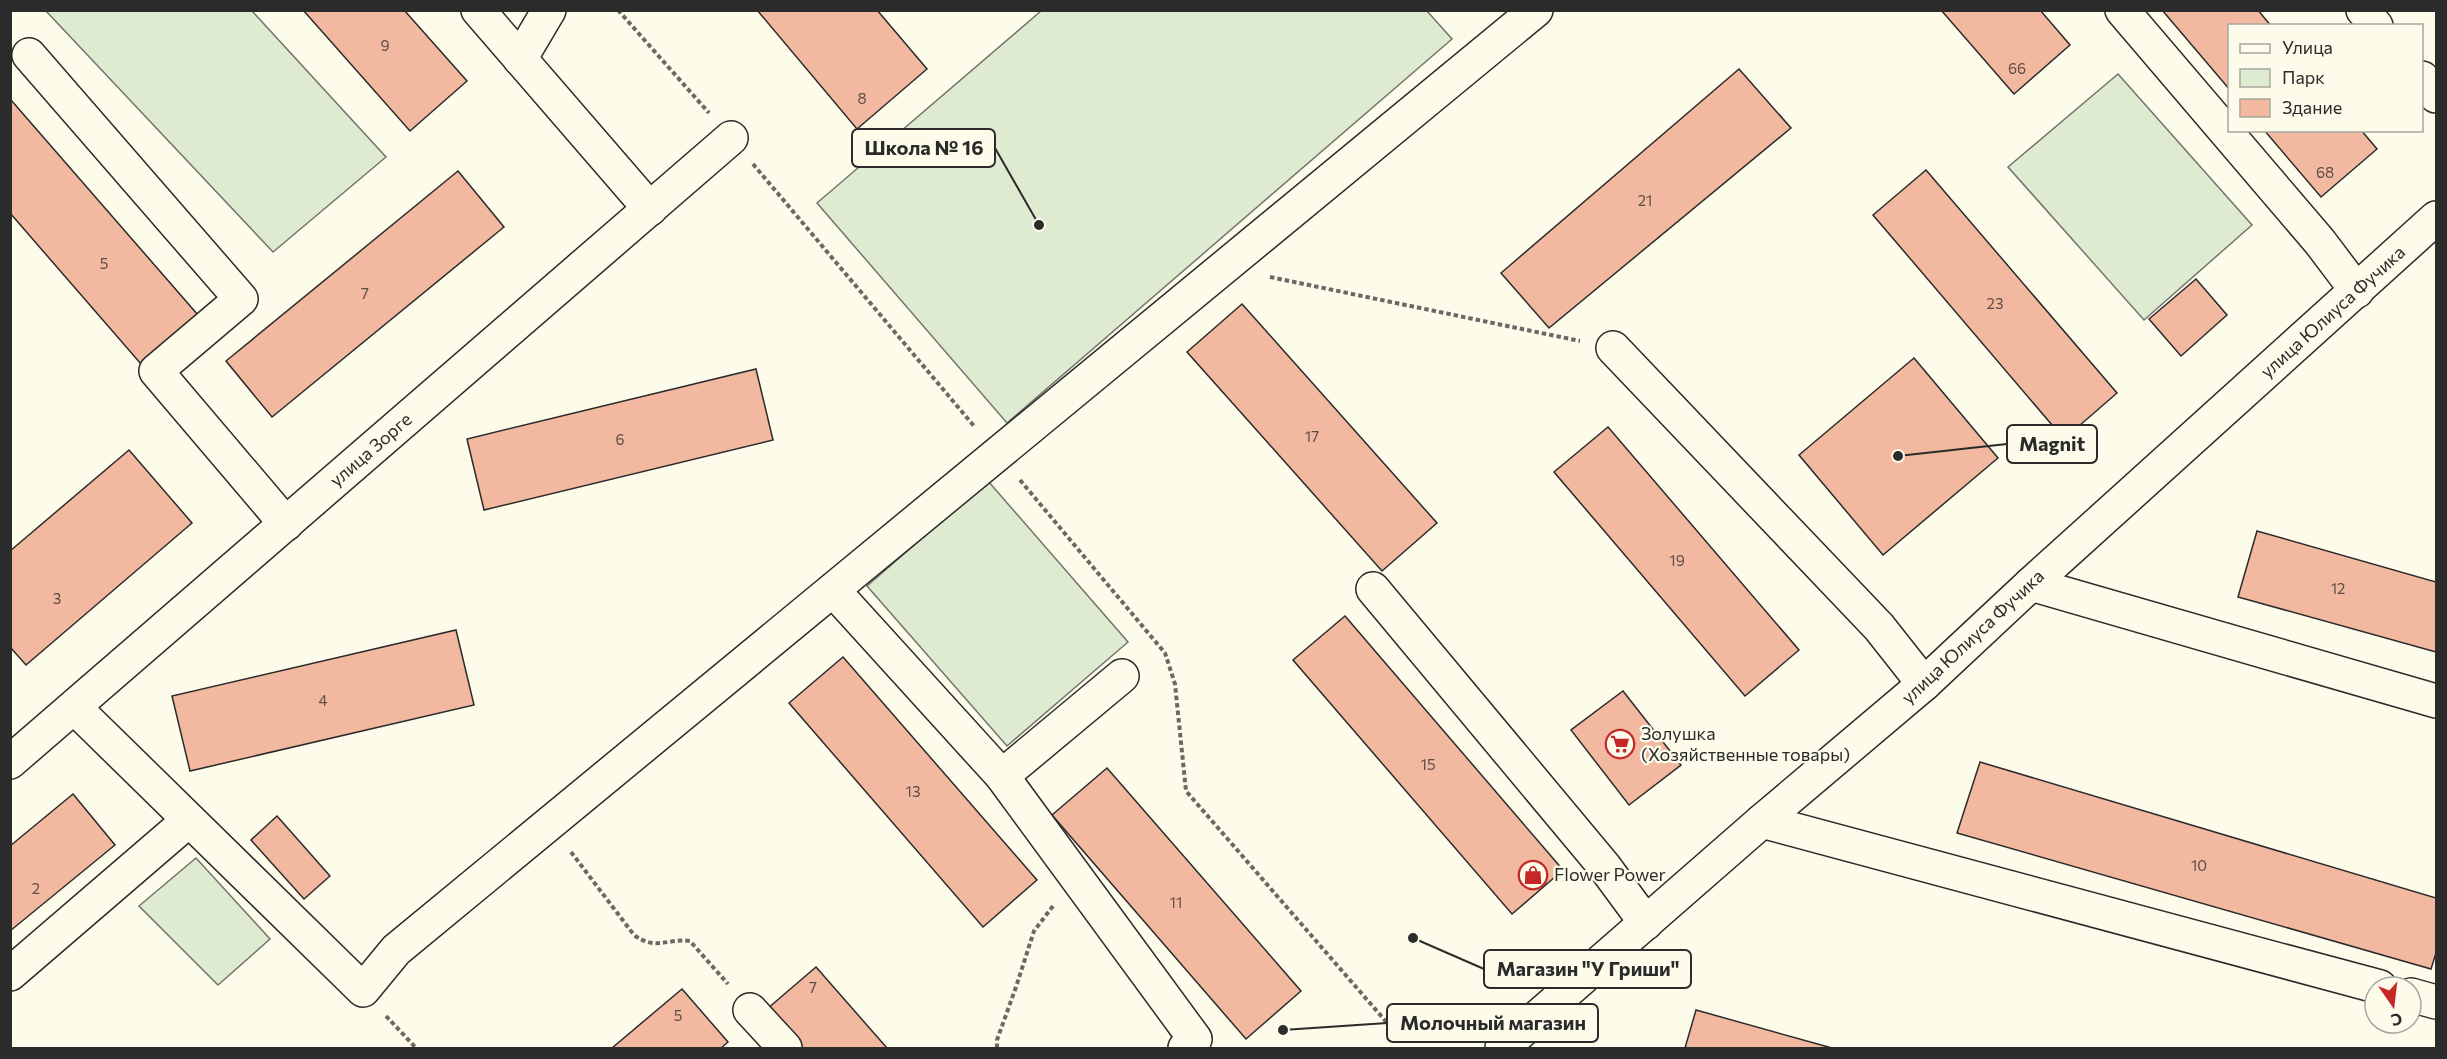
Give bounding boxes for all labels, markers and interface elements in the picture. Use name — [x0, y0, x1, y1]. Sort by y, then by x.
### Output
legend — [2228, 24, 2423, 132]
house number: 9 — [380, 36, 390, 54]
text: Улица — [2282, 36, 2333, 58]
house number: 66 — [2008, 59, 2026, 77]
text: Парк — [2282, 66, 2325, 88]
house number: 8 — [857, 89, 867, 107]
text: Здание — [2282, 96, 2342, 118]
callout: Школа № 16 — [852, 129, 995, 167]
text: Школа № 16 — [865, 135, 983, 159]
house number: 68 — [2316, 163, 2334, 181]
house number: 21 — [1638, 191, 1652, 209]
street label: улица Юлиуса Фучика — [2256, 241, 2409, 382]
house number: 5 — [100, 254, 108, 272]
house number: 7 — [361, 284, 369, 302]
house number: 23 — [1987, 294, 2003, 312]
street label: улица Зорге — [325, 408, 416, 491]
callout: Magnit — [2007, 425, 2097, 463]
house number: 17 — [1305, 427, 1319, 445]
house number: 6 — [615, 430, 625, 448]
text: Magnit — [2019, 431, 2085, 455]
house number: 19 — [1669, 551, 1685, 569]
street label: улица Юлиуса Фучика — [1896, 565, 2048, 708]
house number: 12 — [2331, 579, 2345, 597]
house number: 3 — [53, 589, 61, 607]
house number: 4 — [319, 691, 328, 709]
place label: Золушка (Хозяйственные товары) — [1641, 722, 1850, 765]
supermarket icon: Золушка (Хозяйственные товары) — [1604, 728, 1636, 760]
house number: 15 — [1420, 755, 1436, 773]
house number: 13 — [906, 782, 920, 800]
house number: 10 — [2191, 856, 2207, 874]
shop icon: Flower Power — [1517, 859, 1549, 891]
place label: Flower Power — [1554, 863, 1666, 885]
house number: 2 — [32, 879, 40, 897]
house number: 11 — [1170, 893, 1182, 911]
callout: Магазин "У Гриши" — [1484, 950, 1691, 988]
text: Магазин "У Гриши" — [1496, 956, 1680, 980]
north arrow — [2363, 975, 2423, 1035]
house number: 7 — [809, 978, 817, 996]
callout: Молочный магазин — [1387, 1004, 1598, 1042]
house number: 5 — [674, 1006, 682, 1024]
text: С — [2389, 1009, 2404, 1031]
text: Молочный магазин — [1400, 1010, 1586, 1034]

